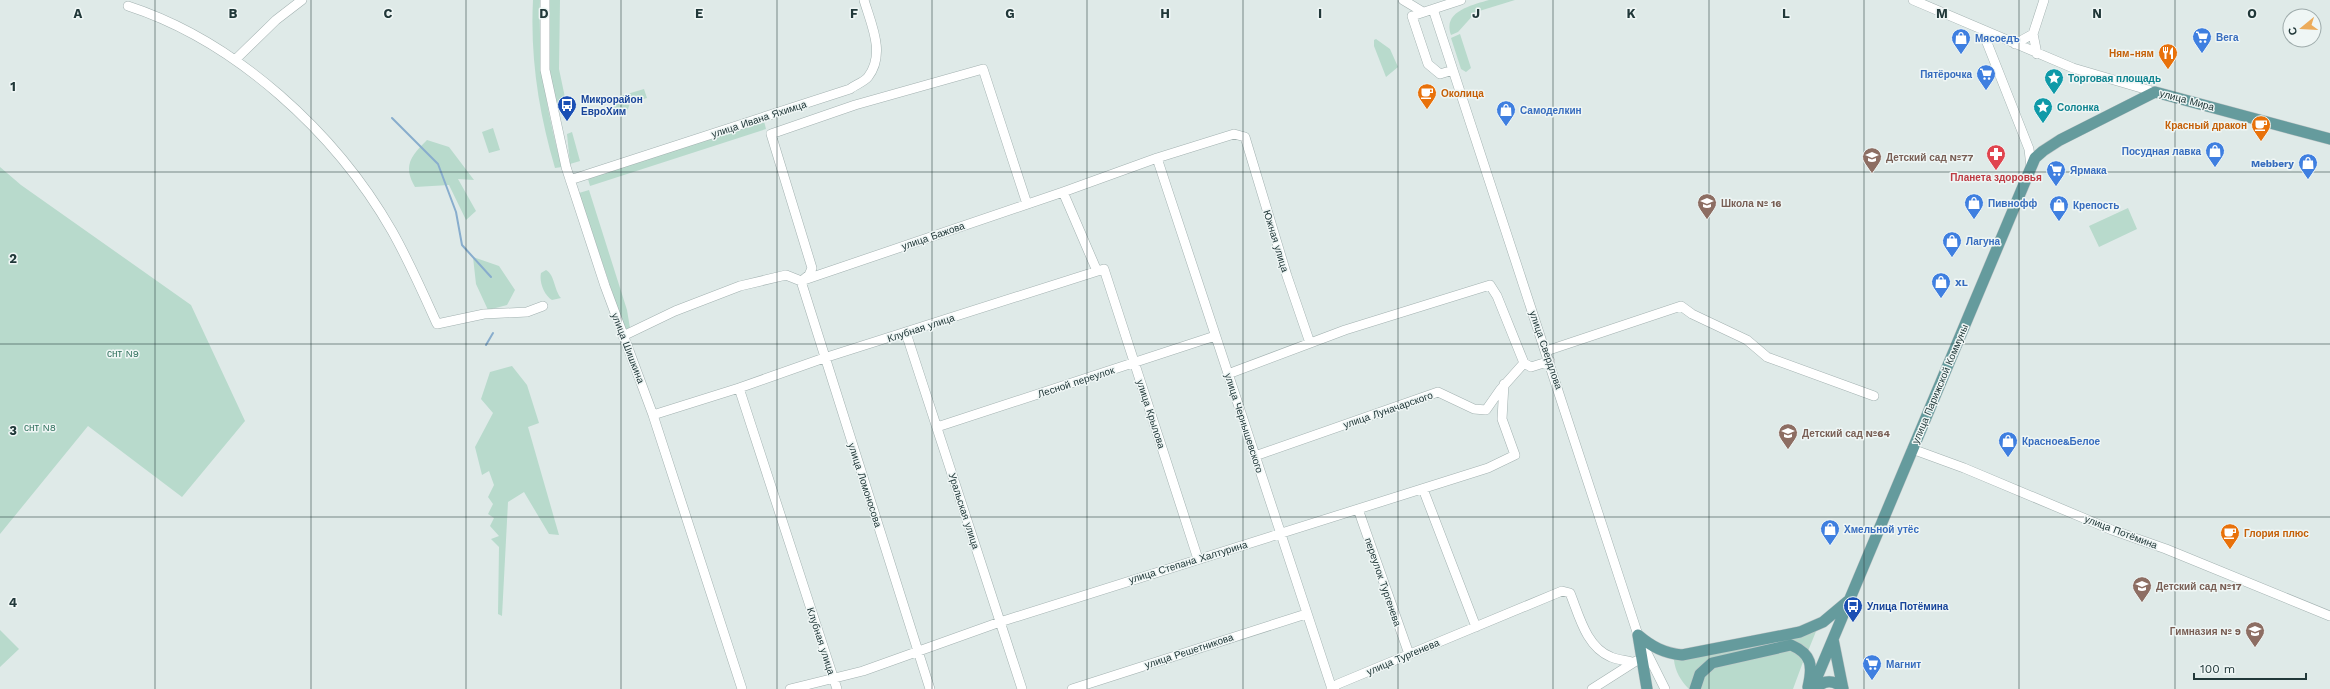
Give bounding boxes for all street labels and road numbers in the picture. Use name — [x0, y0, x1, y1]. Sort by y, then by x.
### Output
street label: улица Мира — [2159, 87, 2216, 113]
street label: улица Ивана Яхимца — [710, 98, 808, 140]
street label: Южная улица — [1261, 209, 1291, 274]
street label: улица Бажова — [900, 220, 966, 252]
street label: улица Свердлова — [1527, 309, 1565, 391]
street label: улица Шишкина — [609, 311, 647, 385]
street label: Клубная улица — [886, 312, 956, 344]
street label: улица Парижской Коммуны — [1910, 323, 1970, 445]
street label: Лесной переулок — [1036, 364, 1116, 400]
street label: улица Чернышевского — [1223, 372, 1265, 475]
street label: улица Крылова — [1135, 378, 1167, 450]
street label: улица Луначарского — [1342, 389, 1435, 430]
street label: улица Ломоносова — [846, 441, 884, 529]
street label: Уральская улица — [946, 471, 982, 551]
street label: улица Потёмина — [2083, 513, 2159, 551]
street label: переулок Тургенева — [1363, 536, 1403, 628]
street label: улица Степана Халтурина — [1127, 539, 1249, 585]
street label: Клубная улица — [805, 606, 837, 676]
street label: улица Решетникова — [1143, 631, 1235, 671]
street label: улица Тургенева — [1365, 637, 1441, 677]

